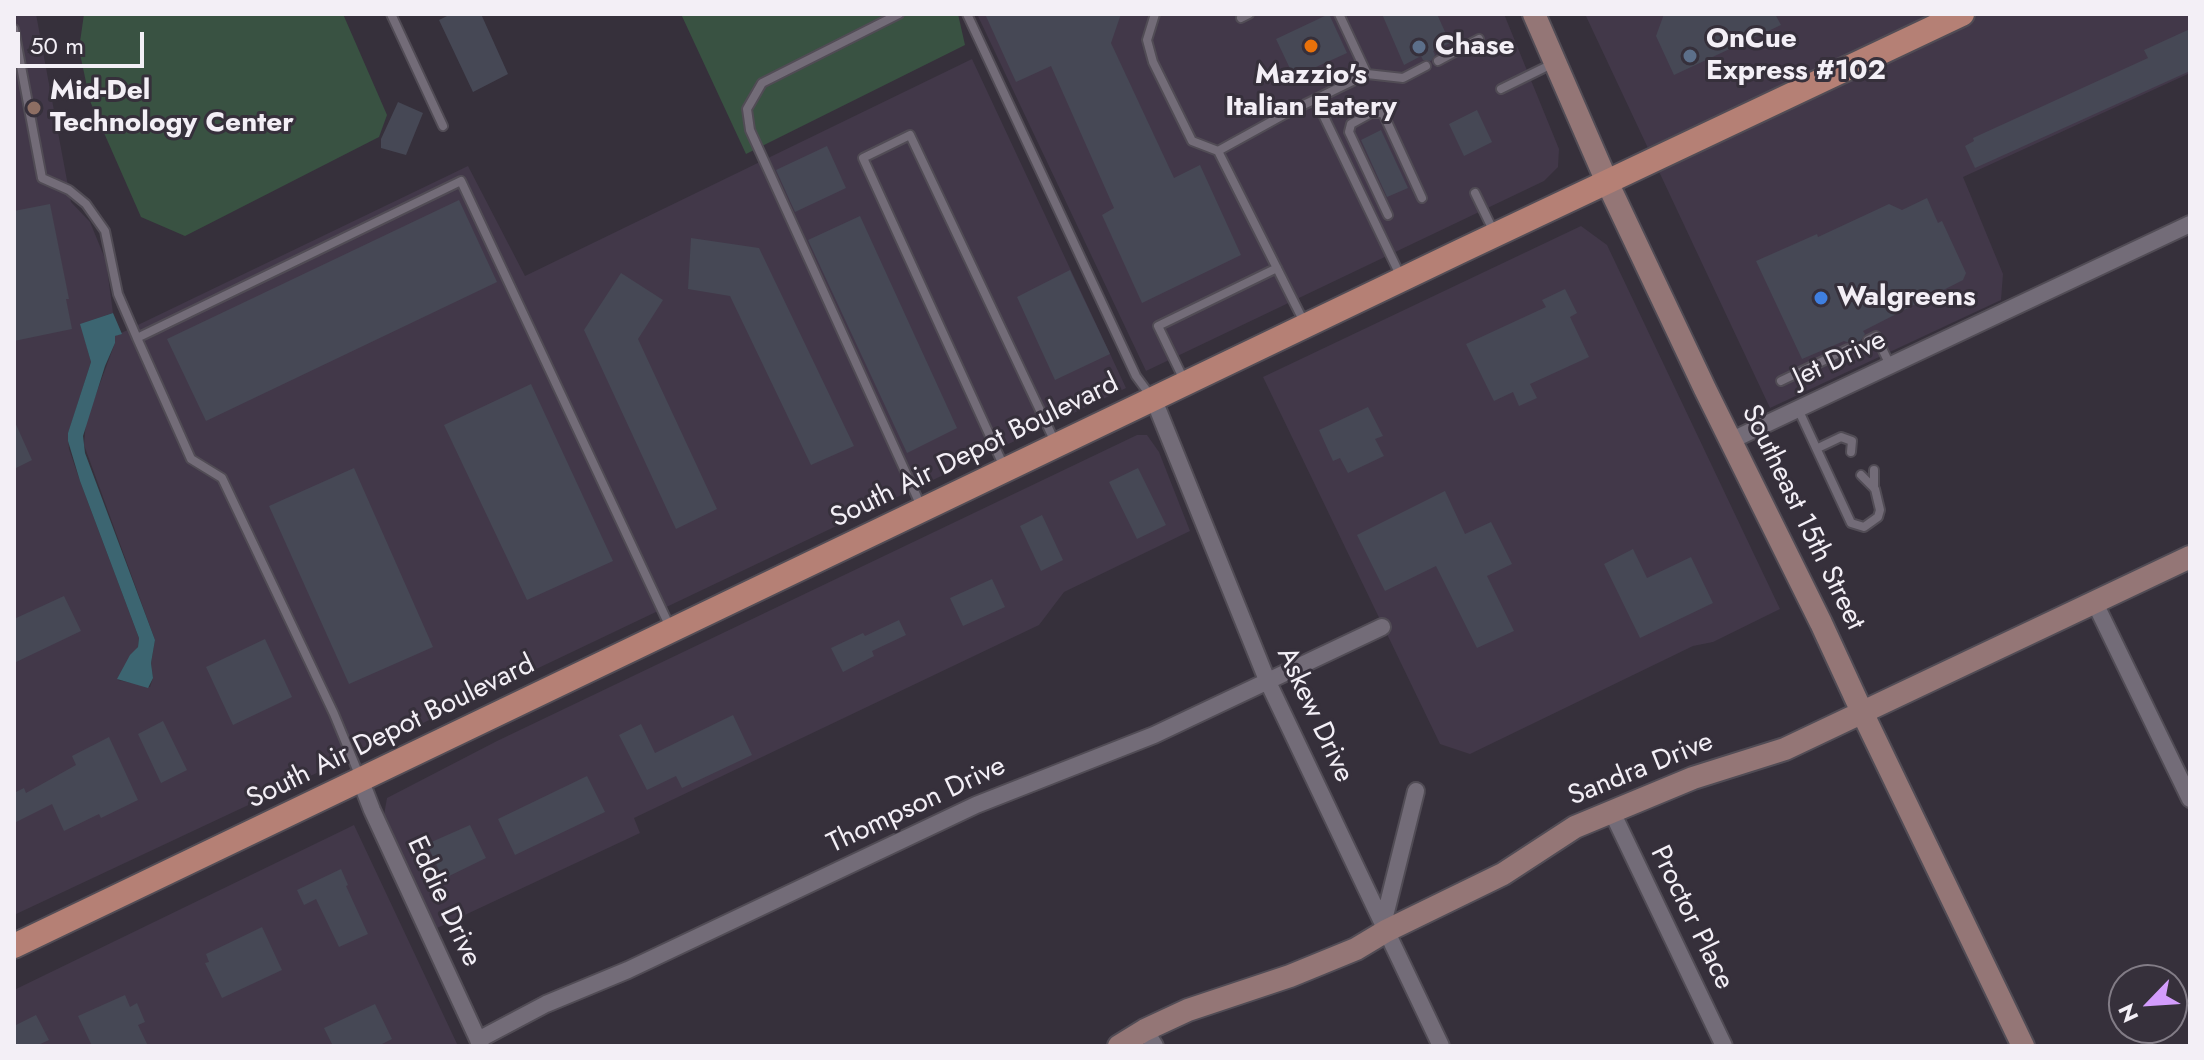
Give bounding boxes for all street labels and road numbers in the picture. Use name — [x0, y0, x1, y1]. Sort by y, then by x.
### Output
street label: Jet Drive — [1788, 324, 1892, 396]
street label: South Air Depot Boulevard — [826, 368, 1124, 536]
street label: Southeast 15th Street — [1733, 400, 1871, 636]
street label: Askew Drive — [1268, 642, 1360, 788]
street label: South Air Depot Boulevard — [242, 649, 540, 817]
street label: Sandra Drive — [1564, 726, 1718, 814]
street label: Thompson Drive — [823, 750, 1011, 862]
street label: Eddie Drive — [398, 832, 488, 972]
street label: Proctor Place — [1642, 841, 1740, 995]

